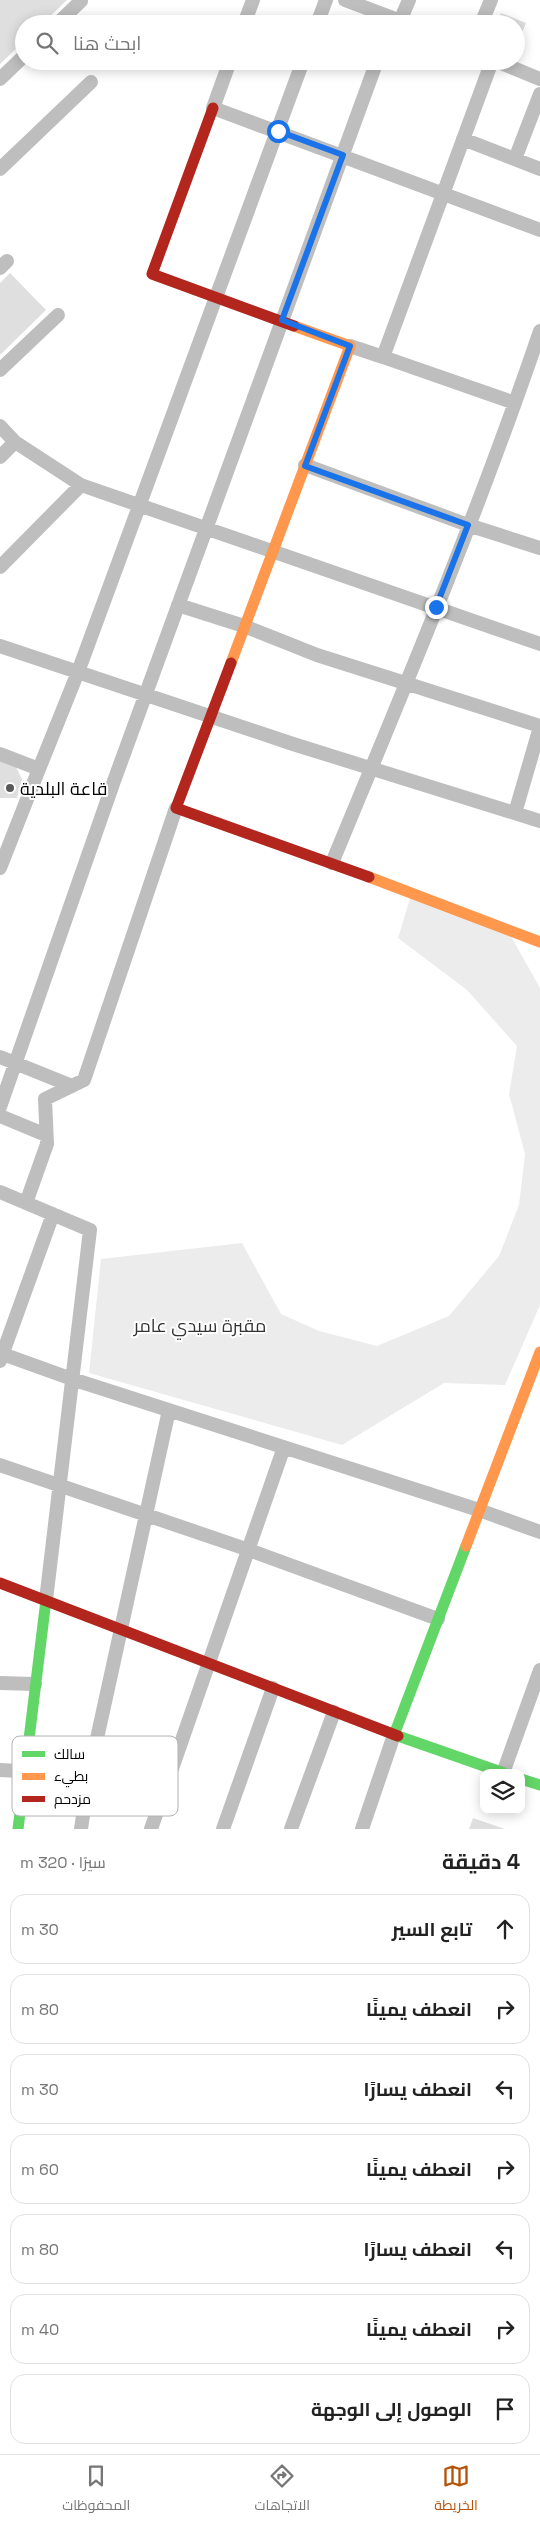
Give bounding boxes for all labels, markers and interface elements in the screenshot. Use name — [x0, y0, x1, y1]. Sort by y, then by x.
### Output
search box — [15, 15, 525, 70]
icon: search — [33, 29, 61, 57]
text: ابحث هنا — [73, 31, 141, 56]
route start — [267, 120, 290, 143]
route end — [425, 596, 448, 619]
place label: قاعة البلدية — [20, 777, 107, 800]
marker: قاعة البلدية — [4, 782, 16, 794]
park label: مقبرة سيدي عامر — [133, 1314, 266, 1340]
legend — [12, 1736, 178, 1816]
text: سالك — [54, 1745, 85, 1763]
text: بطيء — [54, 1767, 88, 1788]
map controls — [480, 1769, 525, 1814]
button: layers — [480, 1769, 525, 1814]
text: مزدحم — [54, 1790, 91, 1809]
text: 4 دقيقة — [442, 1848, 520, 1875]
text: سيرًا · 320 m — [20, 1852, 106, 1873]
icon: ahead — [491, 1915, 519, 1943]
text: تابع السير — [392, 1917, 472, 1942]
text: 30 m — [21, 1919, 59, 1940]
icon: right — [491, 1995, 519, 2023]
text: انعطف يمينًا — [366, 1997, 472, 2022]
text: 80 m — [21, 1999, 59, 2020]
icon: left — [491, 2075, 519, 2103]
text: انعطف يسارًا — [364, 2077, 472, 2102]
text: 30 m — [21, 2079, 59, 2100]
icon: right — [491, 2155, 519, 2183]
text: انعطف يمينًا — [366, 2157, 472, 2182]
text: 60 m — [21, 2159, 59, 2180]
icon: left — [491, 2235, 519, 2263]
text: انعطف يسارًا — [364, 2237, 472, 2262]
text: 80 m — [21, 2239, 59, 2260]
icon: right — [491, 2315, 519, 2343]
text: انعطف يمينًا — [366, 2317, 472, 2342]
text: 40 m — [21, 2319, 59, 2340]
icon: arrive — [491, 2395, 519, 2423]
text: الوصول إلى الوجهة — [311, 2397, 472, 2422]
tab: المحفوظات — [62, 2462, 130, 2518]
tab: الاتجاهات — [255, 2462, 310, 2518]
tab: الخريطة — [434, 2462, 478, 2518]

